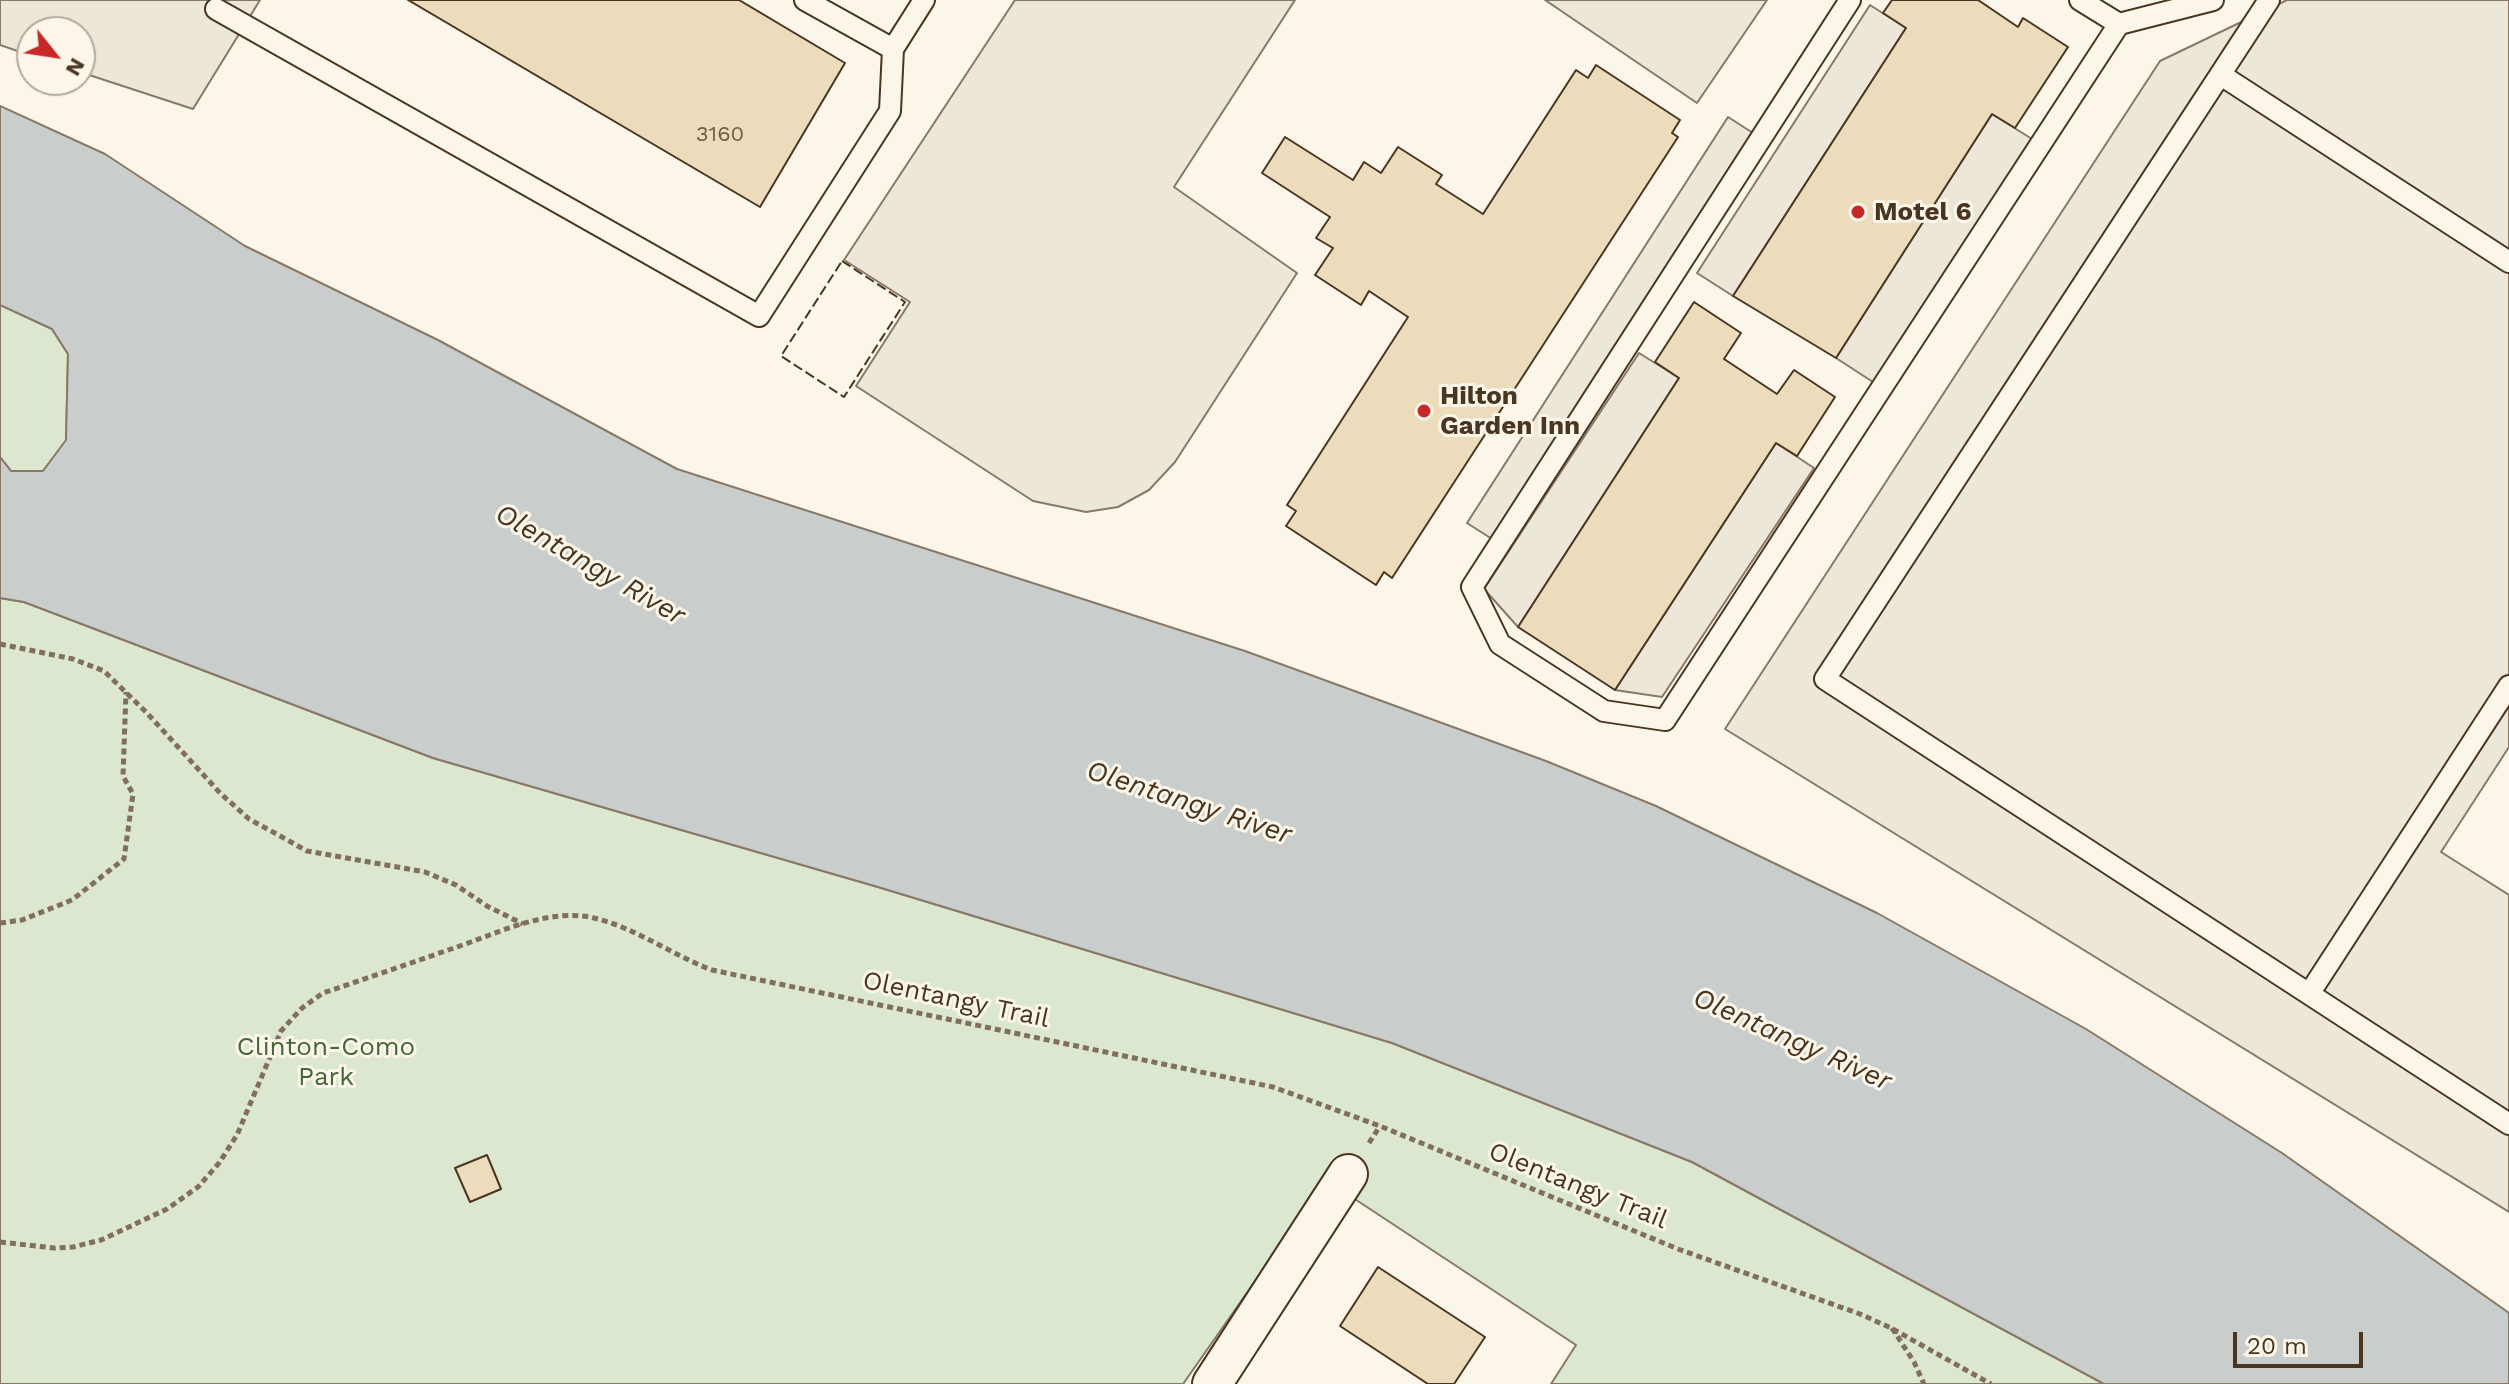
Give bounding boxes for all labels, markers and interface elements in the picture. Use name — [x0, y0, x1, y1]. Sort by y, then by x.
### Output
north arrow — [16, 16, 96, 96]
text: N — [61, 54, 90, 81]
house number: 3160 — [696, 122, 744, 148]
place label: Motel 6 — [1874, 196, 1971, 228]
marker: Motel 6 — [1849, 203, 1867, 221]
place label: Hilton Garden Inn — [1440, 380, 1580, 442]
marker: Hilton Garden Inn — [1415, 402, 1433, 420]
water label: Olentangy River — [489, 497, 691, 633]
water label: Olentangy River — [1082, 754, 1296, 852]
street label: Olentangy Trail — [860, 965, 1052, 1035]
water label: Olentangy River — [1688, 981, 1896, 1099]
park label: Clinton-Como Park — [237, 1031, 415, 1092]
street label: Olentangy Trail — [1484, 1136, 1672, 1236]
scale bar — [2237, 1316, 2367, 1366]
text: 20 m — [2247, 1332, 2307, 1360]

